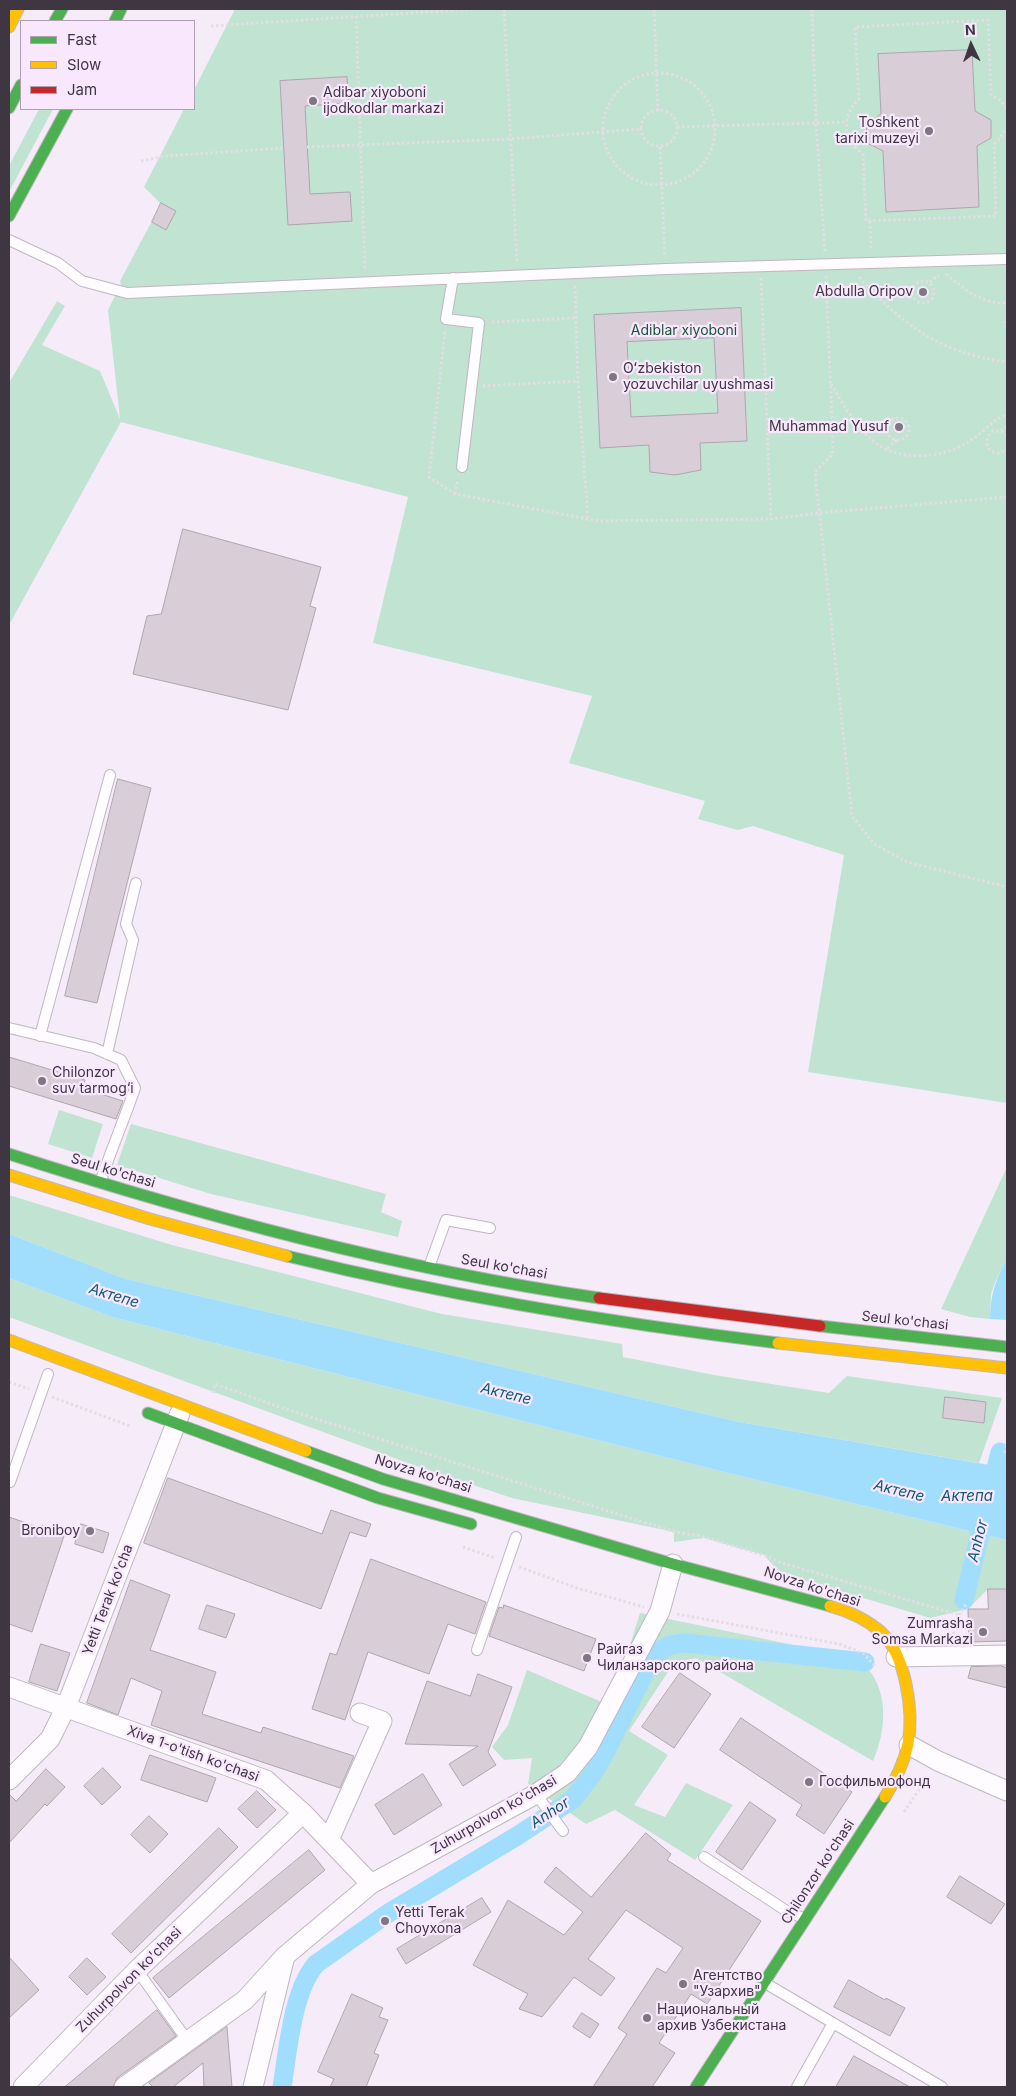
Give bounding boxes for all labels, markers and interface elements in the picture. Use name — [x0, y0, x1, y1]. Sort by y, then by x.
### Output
legend — [20, 20, 195, 110]
north arrow — [946, 20, 996, 70]
text: N — [964, 21, 976, 38]
text: Fast — [67, 30, 97, 49]
text: Slow — [67, 55, 101, 74]
text: Jam — [67, 80, 97, 99]
place label: Adibar xiyoboni ijodkodlar markazi — [323, 85, 444, 118]
marker: Adibar xiyoboni ijodkodlar markazi — [307, 95, 319, 107]
place label: Toshkent tarixi muzeyi — [835, 115, 919, 148]
marker: Toshkent tarixi muzeyi — [923, 125, 935, 137]
place label: Abdulla Oripov — [815, 284, 913, 300]
marker: Abdulla Oripov — [917, 286, 929, 298]
park label: Adiblar xiyoboni — [631, 323, 737, 339]
place label: Oʻzbekiston yozuvchilar uyushmasi — [623, 361, 774, 394]
marker: Oʻzbekiston yozuvchilar uyushmasi — [607, 371, 619, 383]
place label: Muhammad Yusuf — [769, 419, 889, 435]
marker: Muhammad Yusuf — [893, 421, 905, 433]
place label: Chilonzor suv tarmog‘i — [52, 1065, 134, 1098]
marker: Chilonzor suv tarmog‘i — [36, 1075, 48, 1087]
street label: Seul ko'chasi — [69, 1150, 157, 1192]
street label: Seul ko'chasi — [460, 1251, 548, 1283]
water label: Актепе — [87, 1280, 141, 1312]
street label: Seul ko'chasi — [861, 1308, 949, 1334]
water label: Актепе — [479, 1379, 533, 1409]
street label: Novza ko'chasi — [372, 1451, 474, 1497]
water label: Актепе — [872, 1476, 926, 1506]
water label: Актепа — [941, 1487, 993, 1505]
water label: Anhor — [964, 1518, 992, 1564]
place label: Broniboy — [21, 1523, 80, 1539]
marker: Broniboy — [84, 1525, 96, 1537]
street label: Yetti Terak ko'cha — [79, 1542, 137, 1658]
street label: Novza ko'chasi — [762, 1563, 862, 1611]
place label: Zumrasha Somsa Markazi — [872, 1616, 973, 1648]
marker: Zumrasha Somsa Markazi — [977, 1626, 989, 1638]
place label: Райгаз Чиланзарского района — [597, 1642, 754, 1674]
marker: Райгаз Чиланзарского района — [581, 1652, 593, 1664]
street label: Xiva 1-o'tish ko'chasi — [125, 1722, 261, 1786]
street label: Zuhurpolvon ko'chasi — [428, 1772, 560, 1858]
place label: Госфильмофонд — [819, 1774, 931, 1790]
marker: Госфильмофонд — [803, 1776, 815, 1788]
water label: Anhor — [527, 1794, 573, 1832]
street label: Chilonzor ko'chasi — [778, 1816, 858, 1928]
place label: Yetti Terak Choyxona — [395, 1905, 465, 1938]
marker: Yetti Terak Choyxona — [379, 1915, 391, 1927]
street label: Zuhurpolvon ko'chasi — [73, 1924, 185, 2036]
place label: Агентство "Узархив" — [693, 1968, 762, 2000]
marker: Агентство "Узархив" — [677, 1978, 689, 1990]
place label: Национальный архив Узбекистана — [657, 2002, 786, 2034]
marker: Национальный архив Узбекистана — [641, 2012, 653, 2024]

